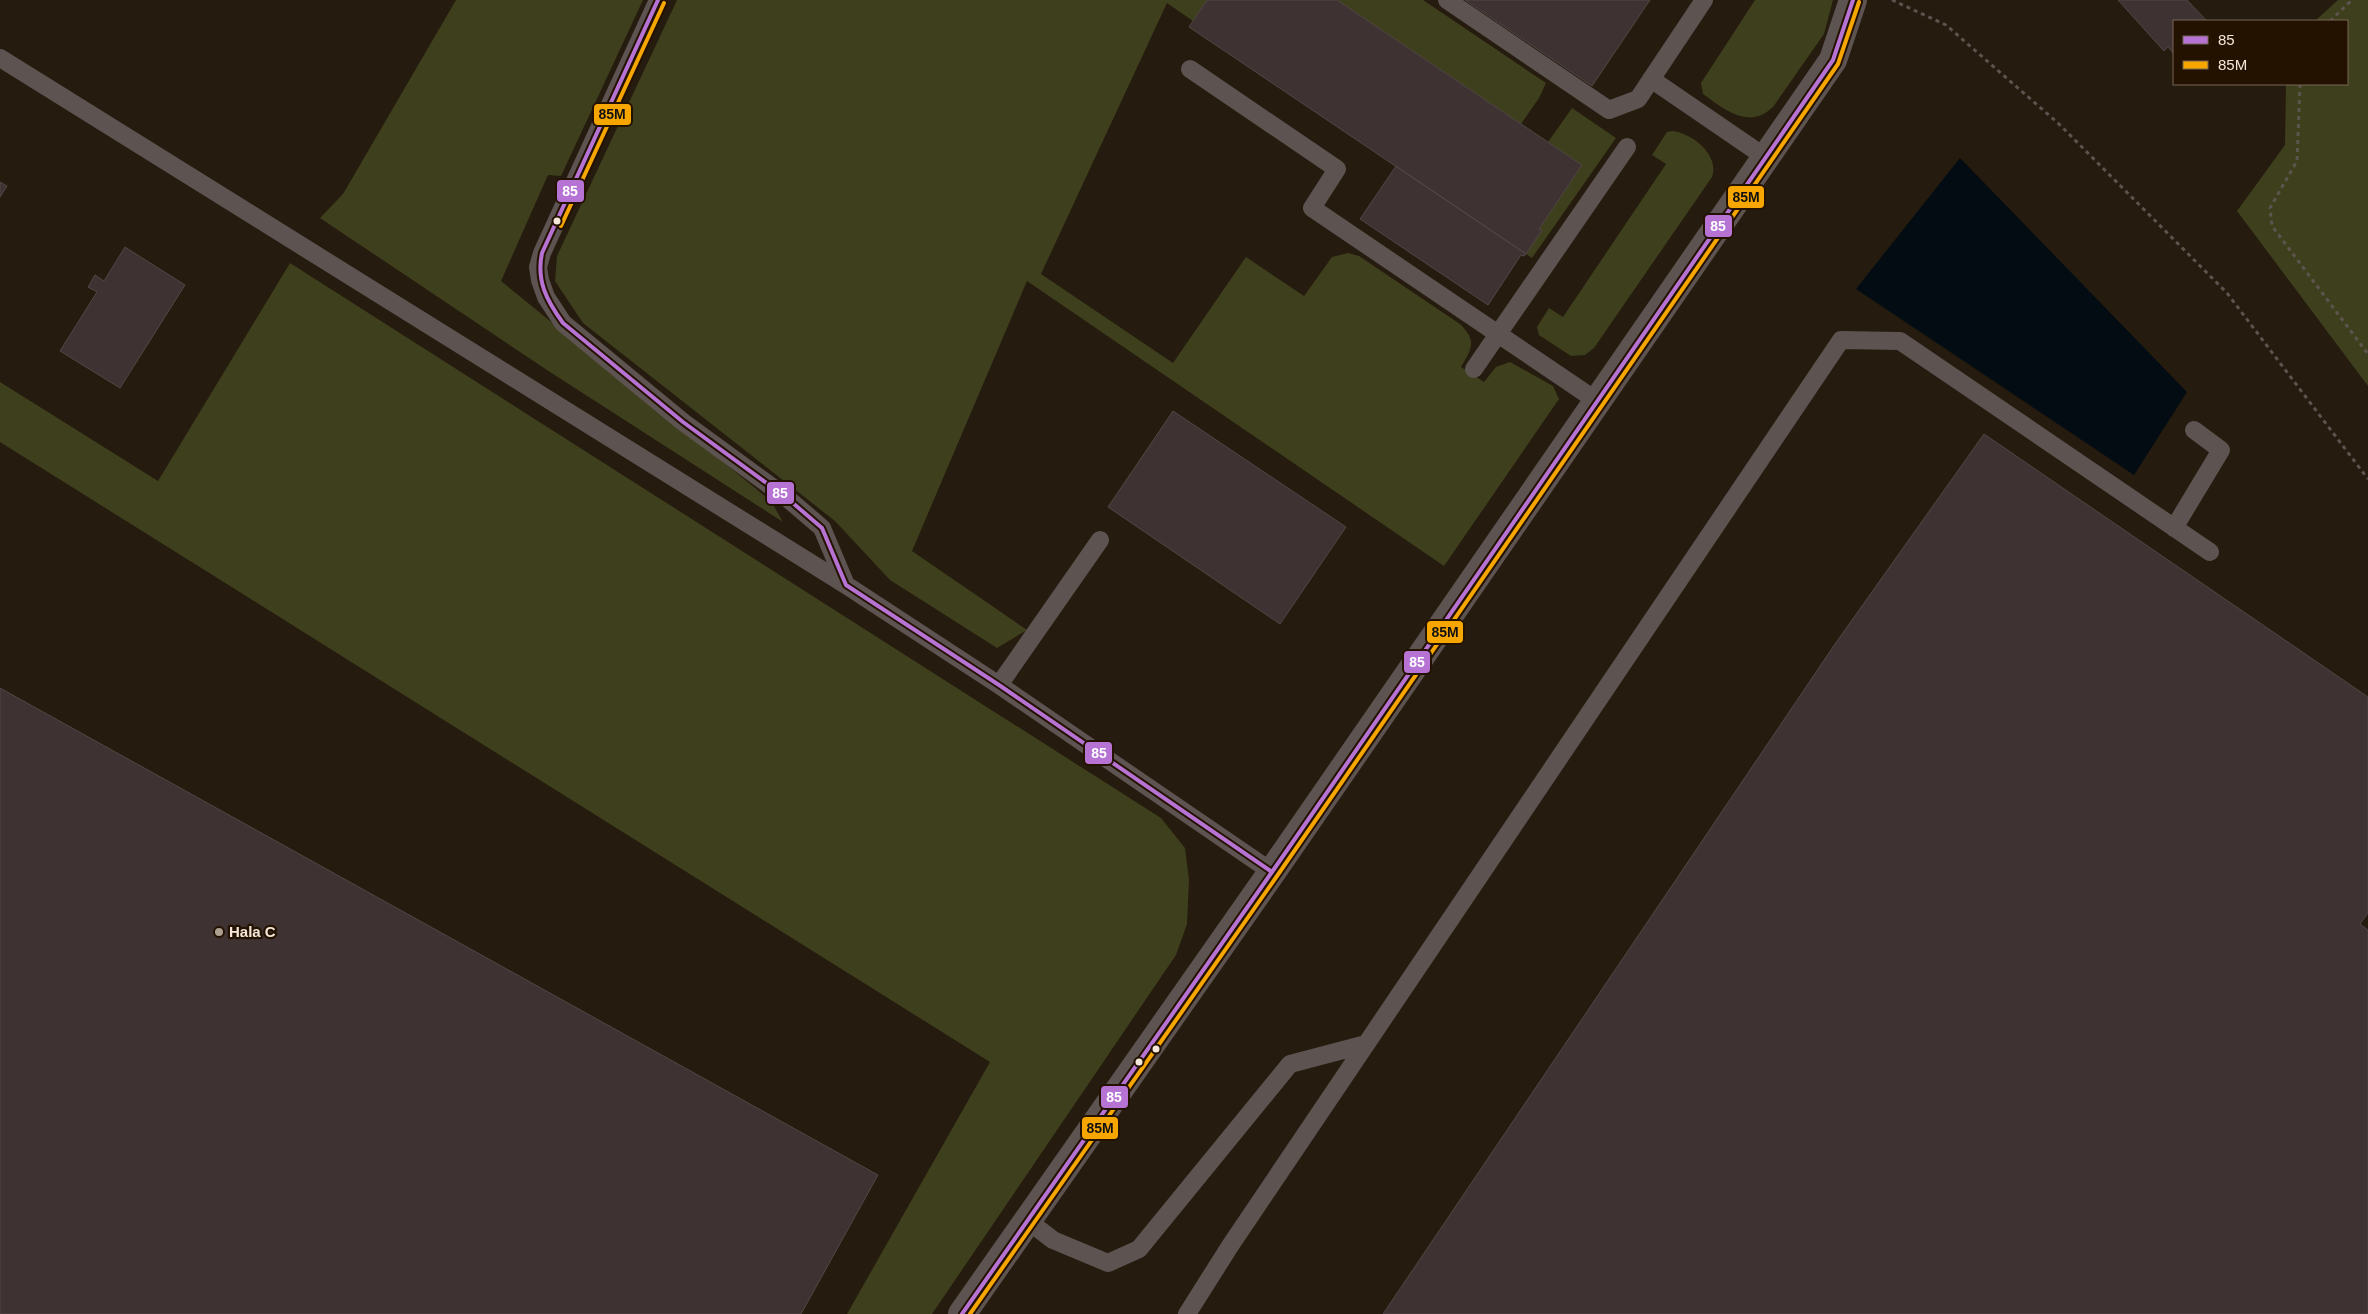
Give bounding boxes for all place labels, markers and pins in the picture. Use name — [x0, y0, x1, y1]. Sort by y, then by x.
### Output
unlabelled marker — [552, 216, 562, 226]
place label: Hala C — [229, 923, 276, 940]
marker: Hala C — [213, 926, 225, 938]
unlabelled marker — [1151, 1044, 1161, 1054]
unlabelled marker — [1134, 1057, 1144, 1067]

